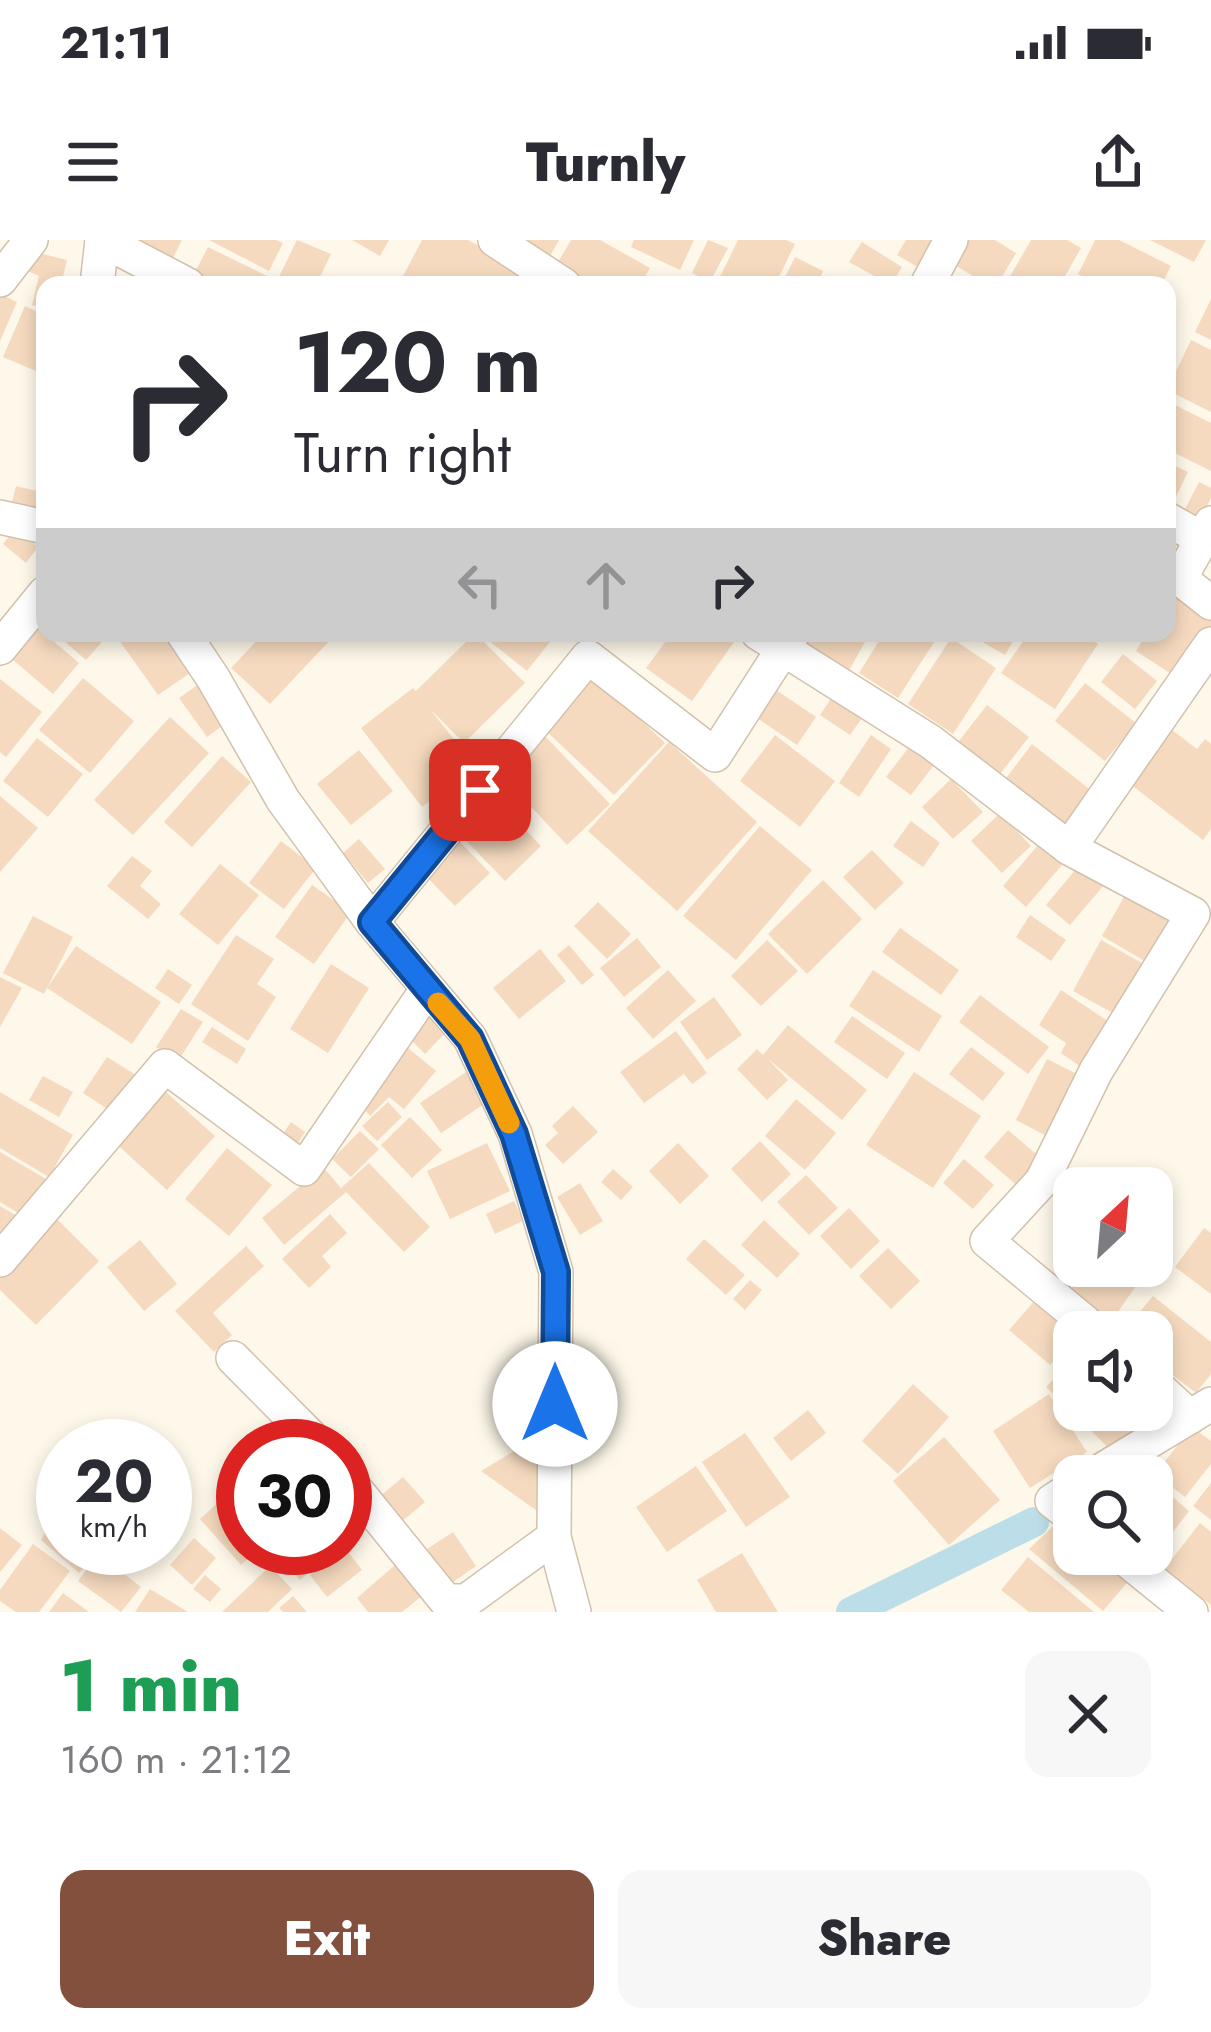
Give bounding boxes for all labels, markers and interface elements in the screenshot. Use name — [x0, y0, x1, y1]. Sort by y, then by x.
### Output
text: 21:11 — [60, 10, 173, 75]
text: Turnly — [526, 123, 685, 201]
icon: menu — [60, 129, 126, 195]
icon: share — [1085, 129, 1151, 195]
text: 120 m — [294, 302, 542, 424]
icon: right — [96, 324, 252, 480]
text: Turn right — [294, 414, 511, 492]
icon: left — [447, 552, 513, 618]
icon: ahead — [573, 552, 639, 618]
icon: right — [699, 552, 765, 618]
pin — [429, 739, 531, 841]
icon: arrive — [447, 757, 513, 823]
north arrow — [1053, 1167, 1173, 1287]
map controls — [1053, 1167, 1173, 1575]
button: sound — [1053, 1311, 1173, 1431]
position arrow — [492, 1341, 618, 1467]
speed limit sign: 30 — [216, 1419, 372, 1575]
text: 20 — [74, 1438, 154, 1525]
button: search — [1053, 1455, 1173, 1575]
text: km/h — [80, 1505, 148, 1548]
text: 1 min — [60, 1634, 242, 1738]
button: close — [1025, 1651, 1151, 1777]
text: 160 m · 21:12 — [60, 1731, 292, 1788]
button: Exit — [60, 1870, 594, 2008]
button: Share — [618, 1870, 1151, 2008]

